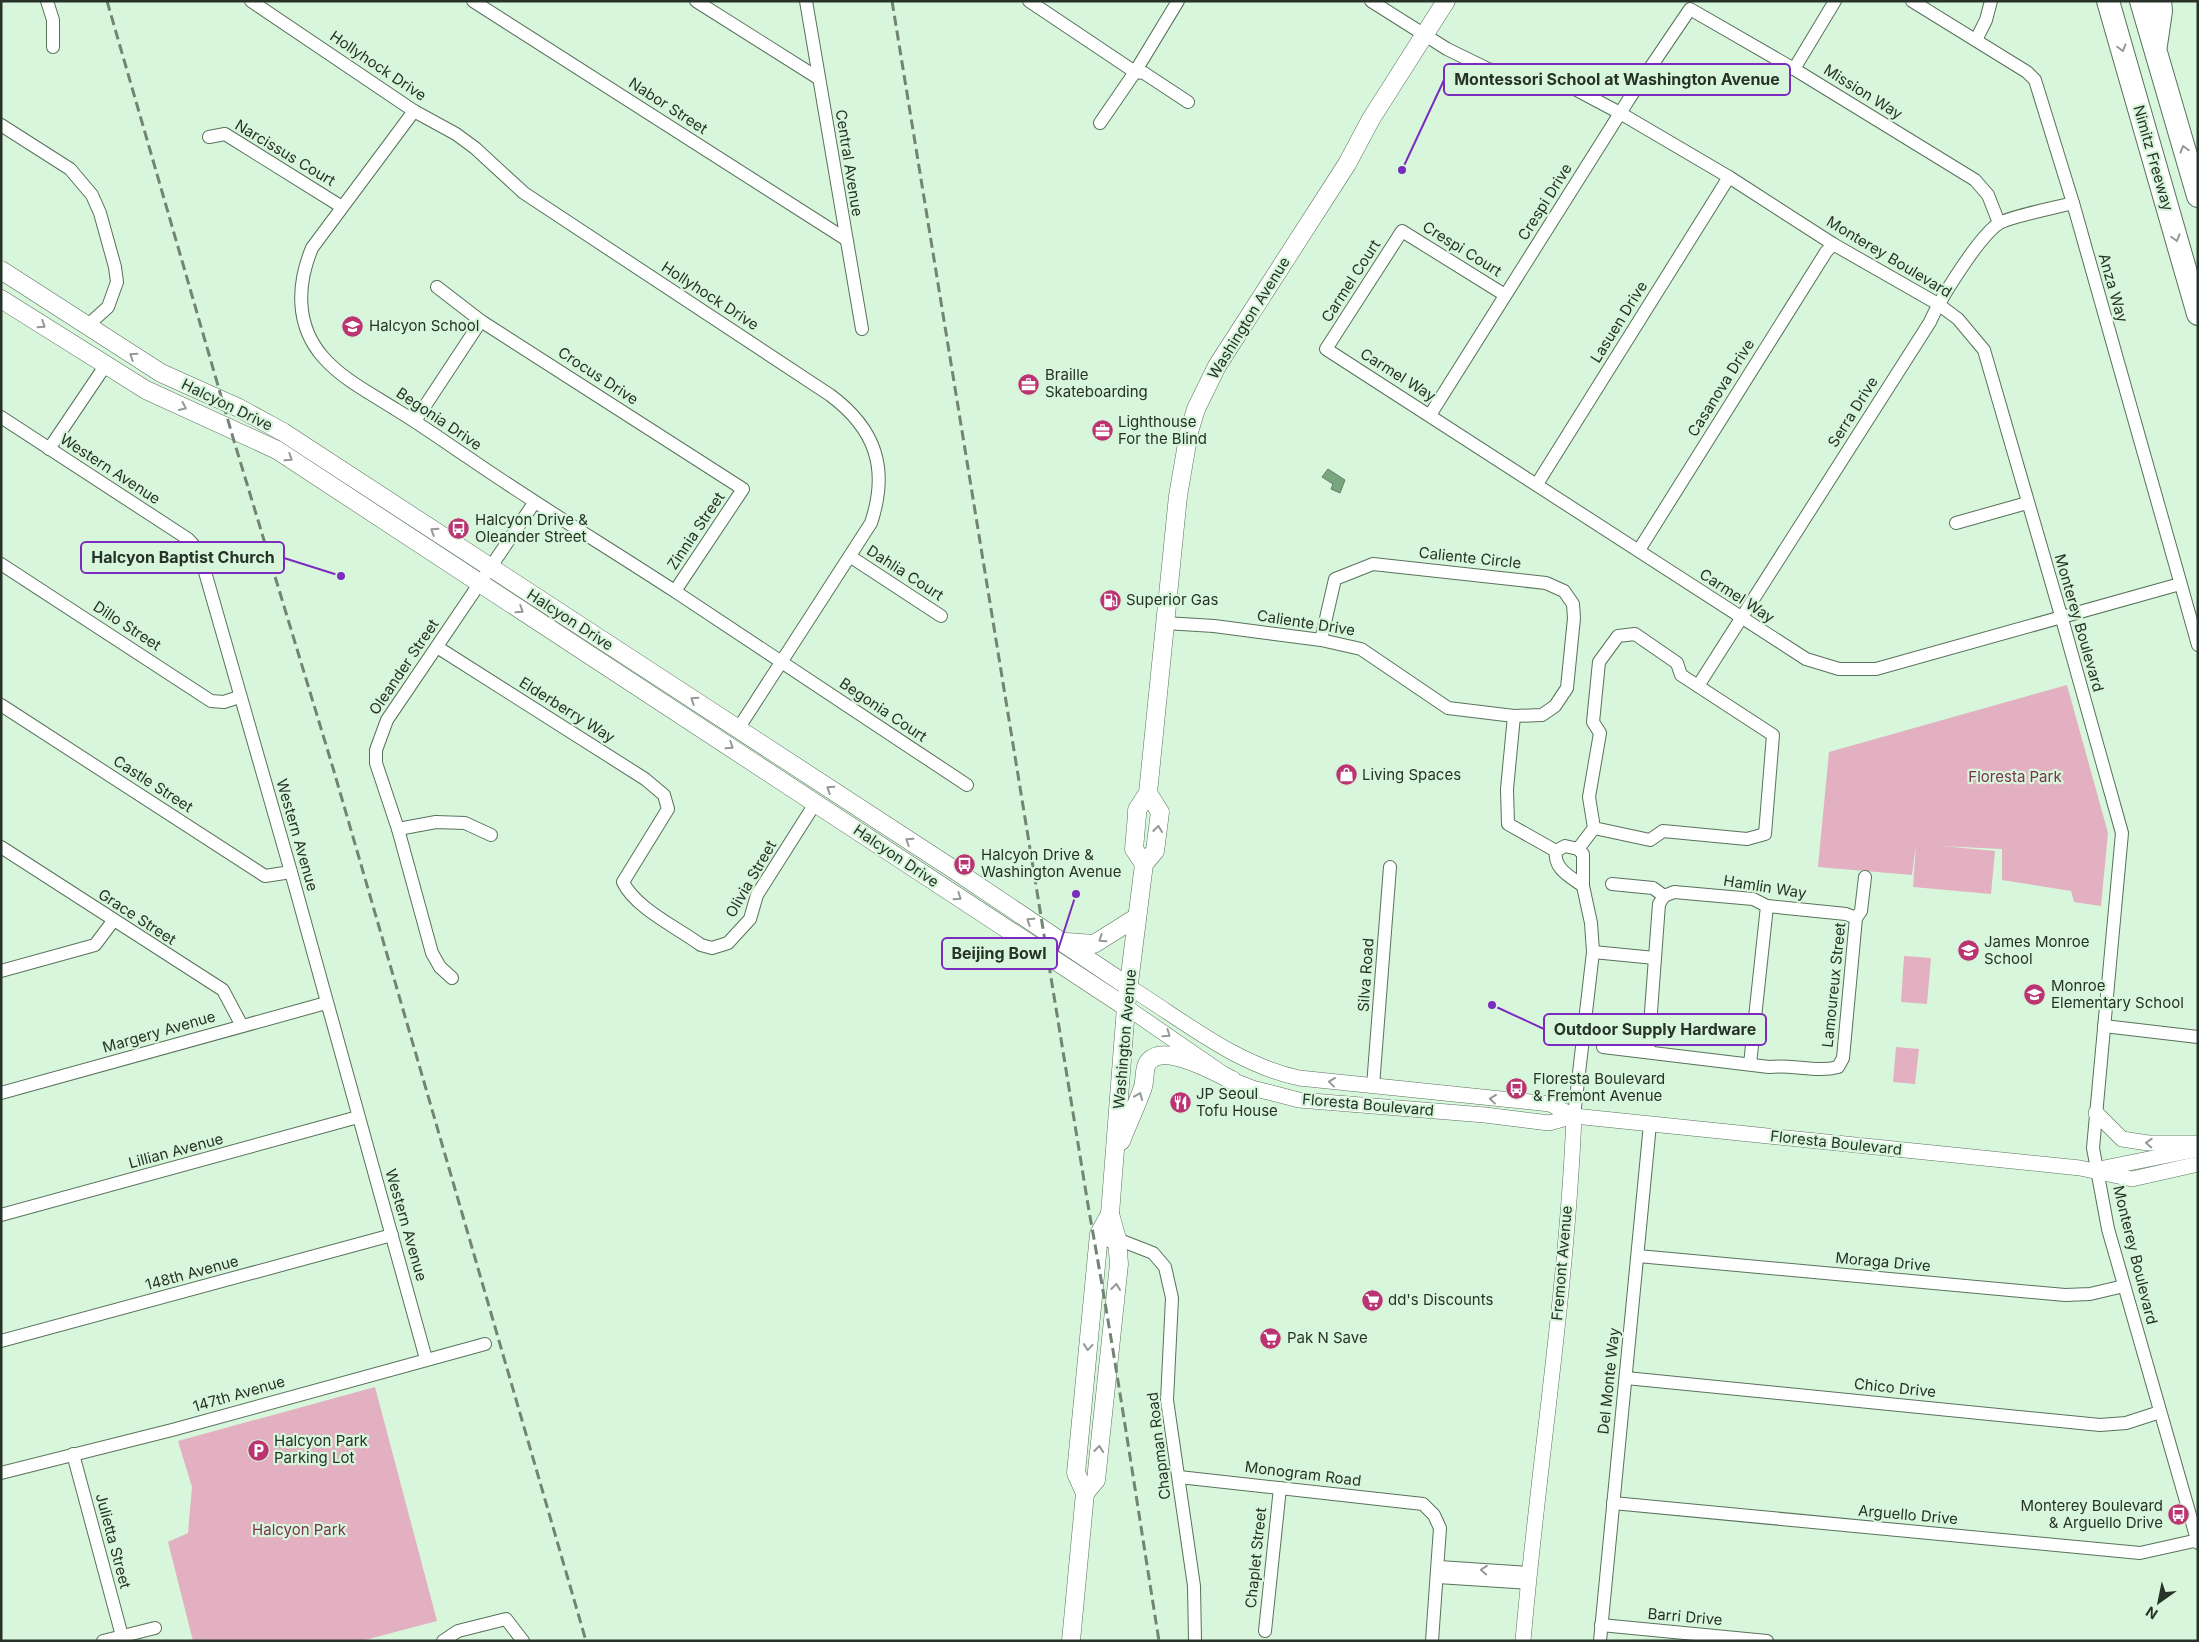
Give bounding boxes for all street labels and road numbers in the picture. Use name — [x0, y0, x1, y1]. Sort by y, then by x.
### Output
street label: Hollyhock Drive — [327, 26, 430, 105]
street label: Mission Way — [1820, 60, 1907, 124]
street label: Nabor Street — [625, 73, 711, 138]
street label: Nimitz Freeway — [2129, 103, 2178, 213]
street label: Central Avenue — [832, 108, 867, 218]
street label: Narcissus Court — [232, 115, 339, 190]
street label: Crespi Drive — [1513, 160, 1576, 244]
street label: Monterey Boulevard — [1823, 212, 1955, 301]
street label: Crespi Court — [1419, 217, 1505, 280]
street label: Carmel Court — [1317, 236, 1384, 326]
street label: Anza Way — [2095, 251, 2133, 325]
street label: Washington Avenue — [1203, 253, 1294, 382]
street label: Hollyhock Drive — [658, 257, 762, 334]
street label: Lasuen Drive — [1586, 277, 1651, 366]
street label: Casanova Drive — [1683, 335, 1758, 440]
street label: Crocus Drive — [554, 343, 642, 409]
street label: Carmel Way — [1357, 344, 1440, 406]
street label: Serra Drive — [1823, 373, 1882, 451]
street label: Halcyon Drive — [179, 374, 276, 435]
street label: Begonia Drive — [393, 383, 486, 454]
street label: Western Avenue — [57, 429, 164, 508]
street label: Zinnia Street — [663, 488, 729, 573]
street label: Dahlia Court — [863, 541, 947, 604]
street label: Caliente Circle — [1418, 543, 1522, 572]
street label: Monterey Boulevard — [2051, 552, 2108, 694]
street label: Carmel Way — [1696, 564, 1779, 627]
street label: Halcyon Drive — [524, 585, 617, 654]
street label: Dillo Street — [90, 597, 165, 655]
street label: Caliente Drive — [1256, 605, 1357, 640]
street label: Oleander Street — [365, 615, 443, 718]
street label: Elderberry Way — [516, 673, 619, 747]
street label: Begonia Court — [836, 673, 931, 746]
street label: Castle Street — [110, 751, 197, 816]
street label: Western Avenue — [272, 777, 323, 893]
street label: Halcyon Drive — [850, 820, 943, 891]
street label: Olivia Street — [721, 837, 780, 921]
street label: Hamlin Way — [1722, 871, 1808, 903]
street label: Grace Street — [95, 884, 180, 949]
street label: Lamoureux Street — [1817, 921, 1850, 1048]
street label: Silva Road — [1353, 937, 1378, 1013]
street label: Washington Avenue — [1109, 968, 1140, 1110]
street label: Margery Avenue — [100, 1006, 217, 1057]
street label: Floresta Boulevard — [1301, 1089, 1435, 1120]
street label: Floresta Boulevard — [1769, 1126, 1903, 1159]
street label: Lillian Avenue — [126, 1129, 225, 1172]
street label: Western Avenue — [381, 1167, 432, 1283]
street label: Monterey Boulevard — [2109, 1183, 2162, 1326]
street label: Fremont Avenue — [1547, 1205, 1576, 1321]
street label: Moraga Drive — [1835, 1248, 1932, 1275]
street label: 148th Avenue — [143, 1251, 241, 1294]
street label: Del Monte Way — [1593, 1326, 1624, 1435]
street label: 147th Avenue — [191, 1371, 287, 1416]
street label: Chico Drive — [1853, 1374, 1937, 1401]
street label: Chapman Road — [1142, 1391, 1175, 1501]
street label: Monogram Road — [1244, 1457, 1362, 1490]
street label: Julietta Street — [92, 1491, 135, 1591]
street label: Arguello Drive — [1857, 1501, 1959, 1528]
street label: Chaplet Street — [1241, 1507, 1270, 1609]
street label: Barri Drive — [1647, 1604, 1723, 1629]

